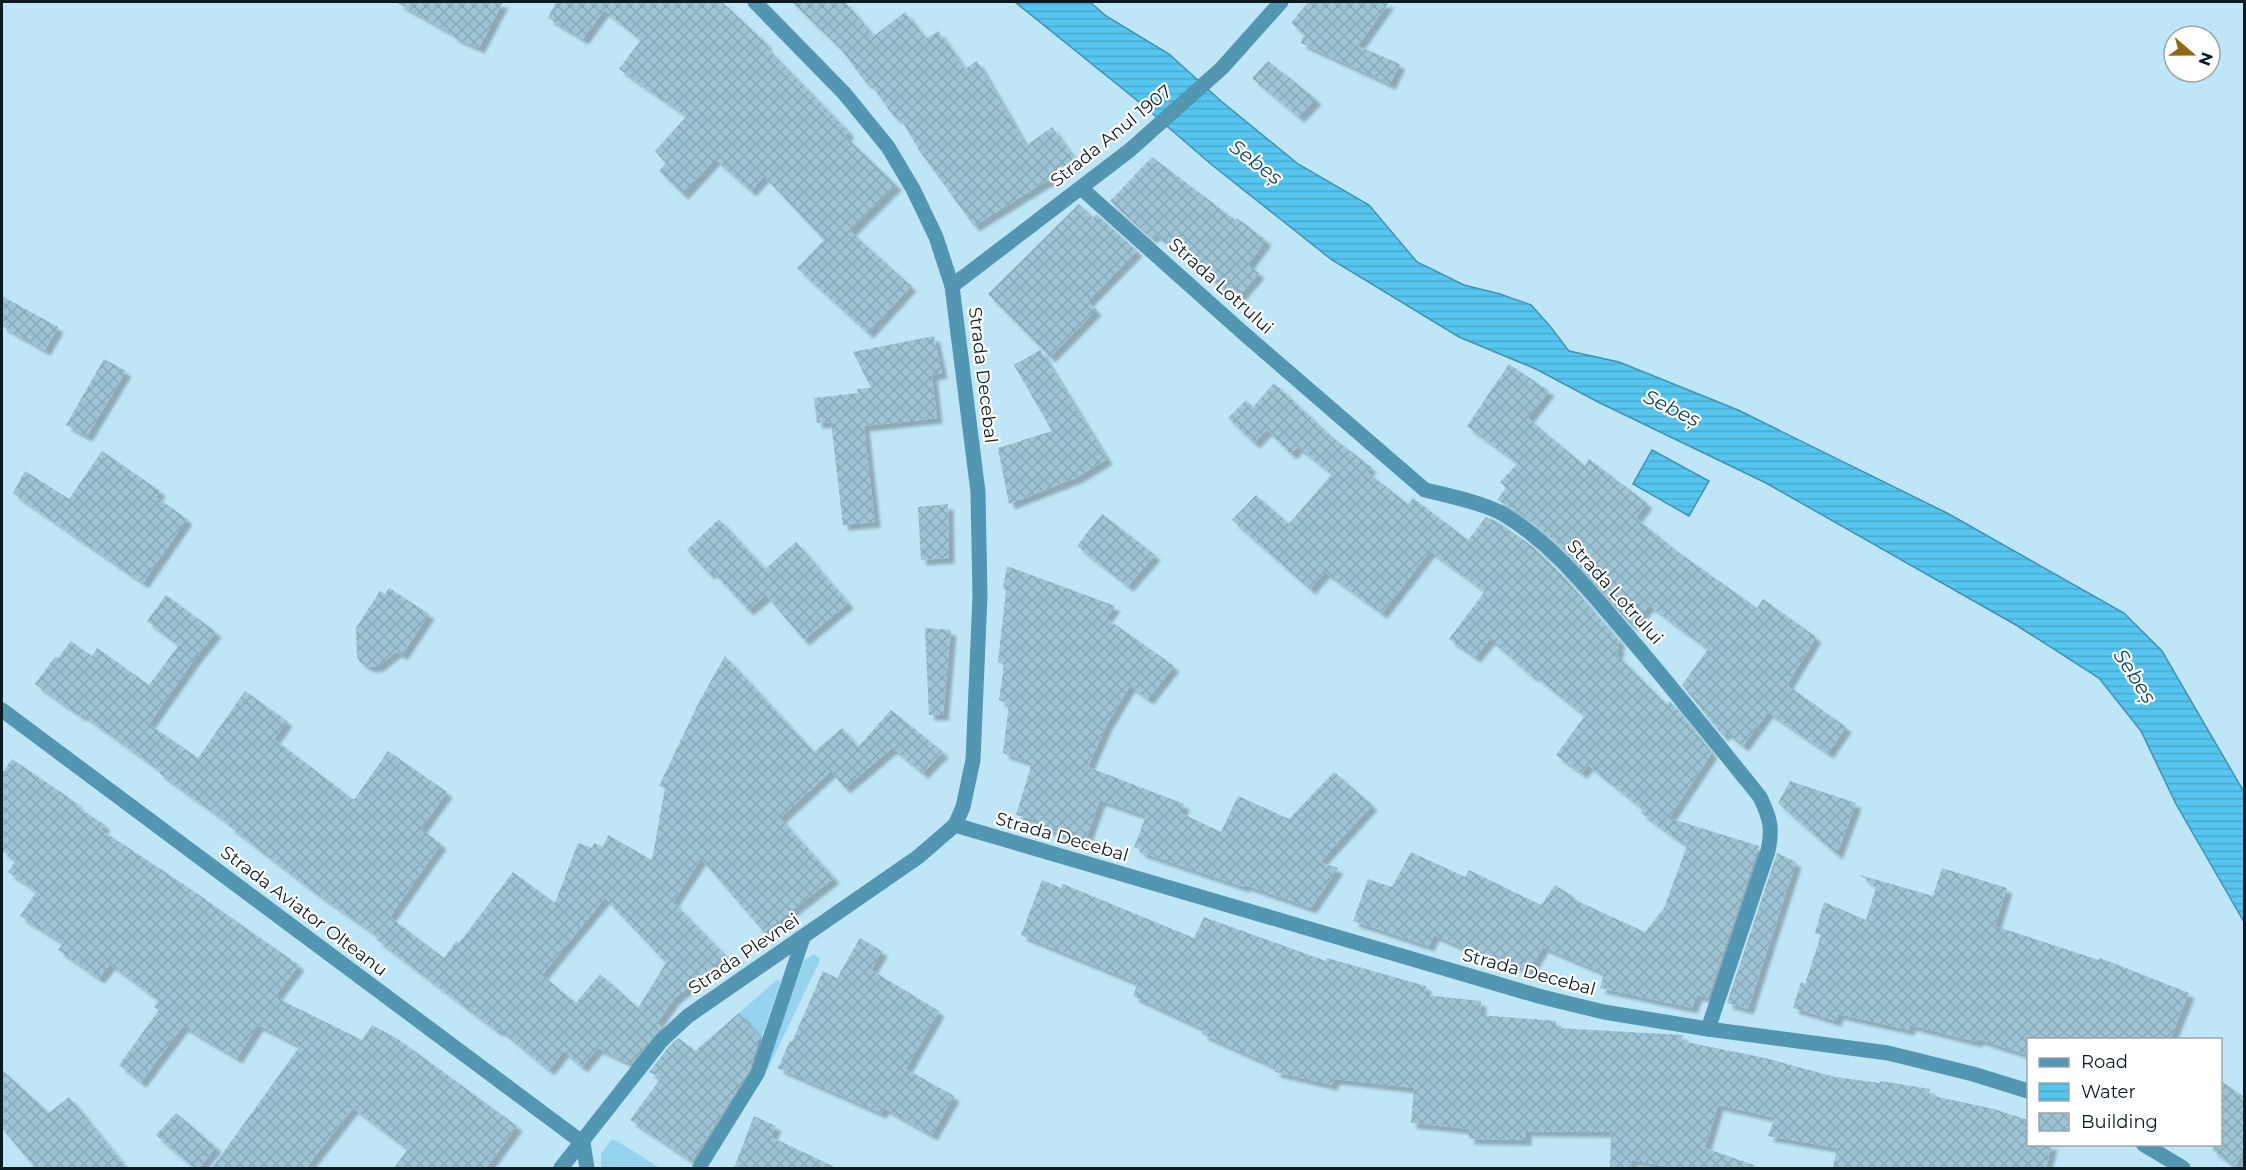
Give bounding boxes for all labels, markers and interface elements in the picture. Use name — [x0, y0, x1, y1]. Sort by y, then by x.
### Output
north arrow — [2162, 24, 2222, 84]
text: N — [2194, 50, 2217, 68]
street label: Strada Anul 1907 — [1046, 80, 1176, 192]
water label: Sebeș — [1224, 134, 1287, 191]
street label: Strada Lotrului — [1164, 233, 1278, 339]
street label: Strada Decebal — [964, 306, 1002, 444]
water label: Sebeș — [1639, 384, 1704, 433]
street label: Strada Lotrului — [1562, 535, 1668, 649]
water label: Sebeș — [2108, 644, 2161, 708]
street label: Strada Decebal — [993, 808, 1131, 866]
street label: Strada Aviator Olteanu — [216, 841, 392, 981]
street label: Strada Plevnei — [684, 909, 804, 999]
street label: Strada Decebal — [1460, 944, 1598, 1000]
legend — [2027, 1038, 2222, 1146]
text: Road — [2081, 1051, 2128, 1073]
text: Water — [2081, 1081, 2136, 1103]
text: Building — [2081, 1111, 2158, 1133]

